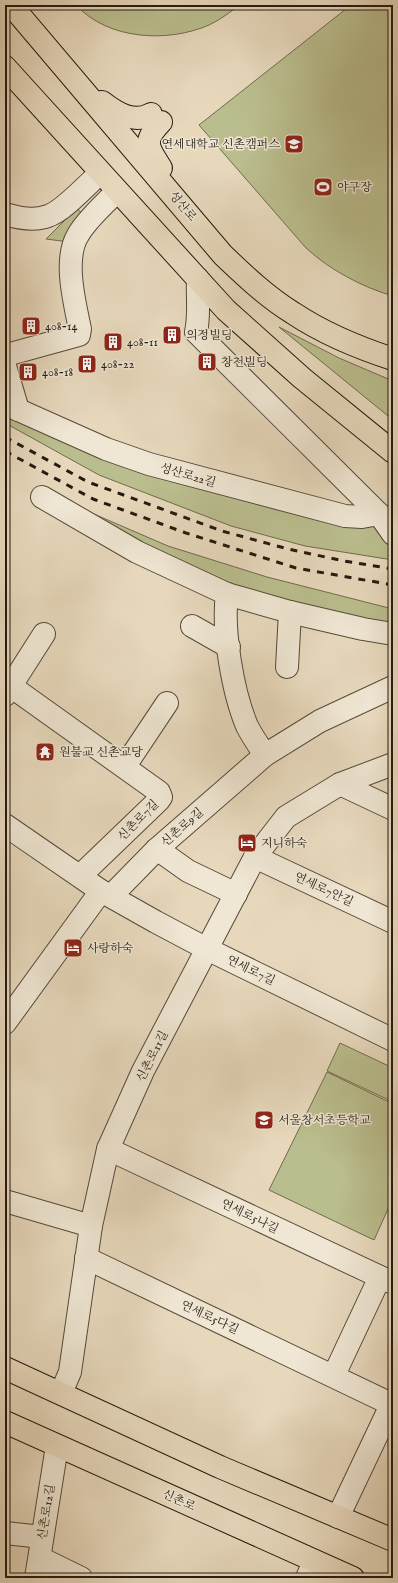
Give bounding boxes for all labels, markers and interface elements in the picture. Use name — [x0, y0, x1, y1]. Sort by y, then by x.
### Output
school or university icon: 연세대학교 신촌캠퍼스 — [283, 133, 305, 155]
place label: 연세대학교 신촌캠퍼스 — [161, 137, 280, 152]
sports icon: 야구장 — [312, 176, 334, 198]
place label: 야구장 — [337, 180, 372, 195]
street label: 성산로 — [166, 188, 200, 225]
building icon: 408-14 — [20, 315, 42, 337]
place label: 408-14 — [45, 319, 78, 334]
building icon: 의정빌딩 — [161, 324, 183, 346]
place label: 의정빌딩 — [186, 328, 232, 343]
building icon: 408-11 — [102, 331, 124, 353]
place label: 408-11 — [127, 335, 158, 350]
building icon: 창천빌딩 — [196, 351, 218, 373]
building icon: 408-22 — [76, 353, 98, 375]
place label: 창천빌딩 — [221, 355, 267, 370]
place label: 408-22 — [101, 357, 135, 372]
building icon: 408-18 — [17, 361, 39, 383]
place label: 408-18 — [42, 365, 74, 380]
street label: 성산로22길 — [158, 460, 218, 491]
temple icon: 원불교 신촌교당 — [34, 741, 56, 763]
place label: 원불교 신촌교당 — [59, 745, 143, 760]
street label: 신촌로7길 — [115, 797, 162, 844]
street label: 신촌로9길 — [158, 805, 207, 850]
hotel icon: 지니하숙 — [236, 832, 258, 854]
place label: 지니하숙 — [261, 836, 308, 851]
street label: 연세로7안길 — [292, 869, 356, 910]
hotel icon: 사랑하숙 — [62, 937, 84, 959]
place label: 사랑하숙 — [87, 941, 134, 956]
street label: 연세로7길 — [224, 952, 277, 989]
street label: 신촌로11길 — [133, 1028, 172, 1084]
school or university icon: 서울창서초등학교 — [253, 1109, 275, 1131]
place label: 서울창서초등학교 — [278, 1113, 371, 1128]
street label: 연세로5나길 — [218, 1196, 281, 1237]
street label: 연세로5다길 — [178, 1297, 241, 1337]
street label: 신촌로12길 — [35, 1483, 58, 1541]
street label: 신촌로 — [160, 1487, 198, 1515]

